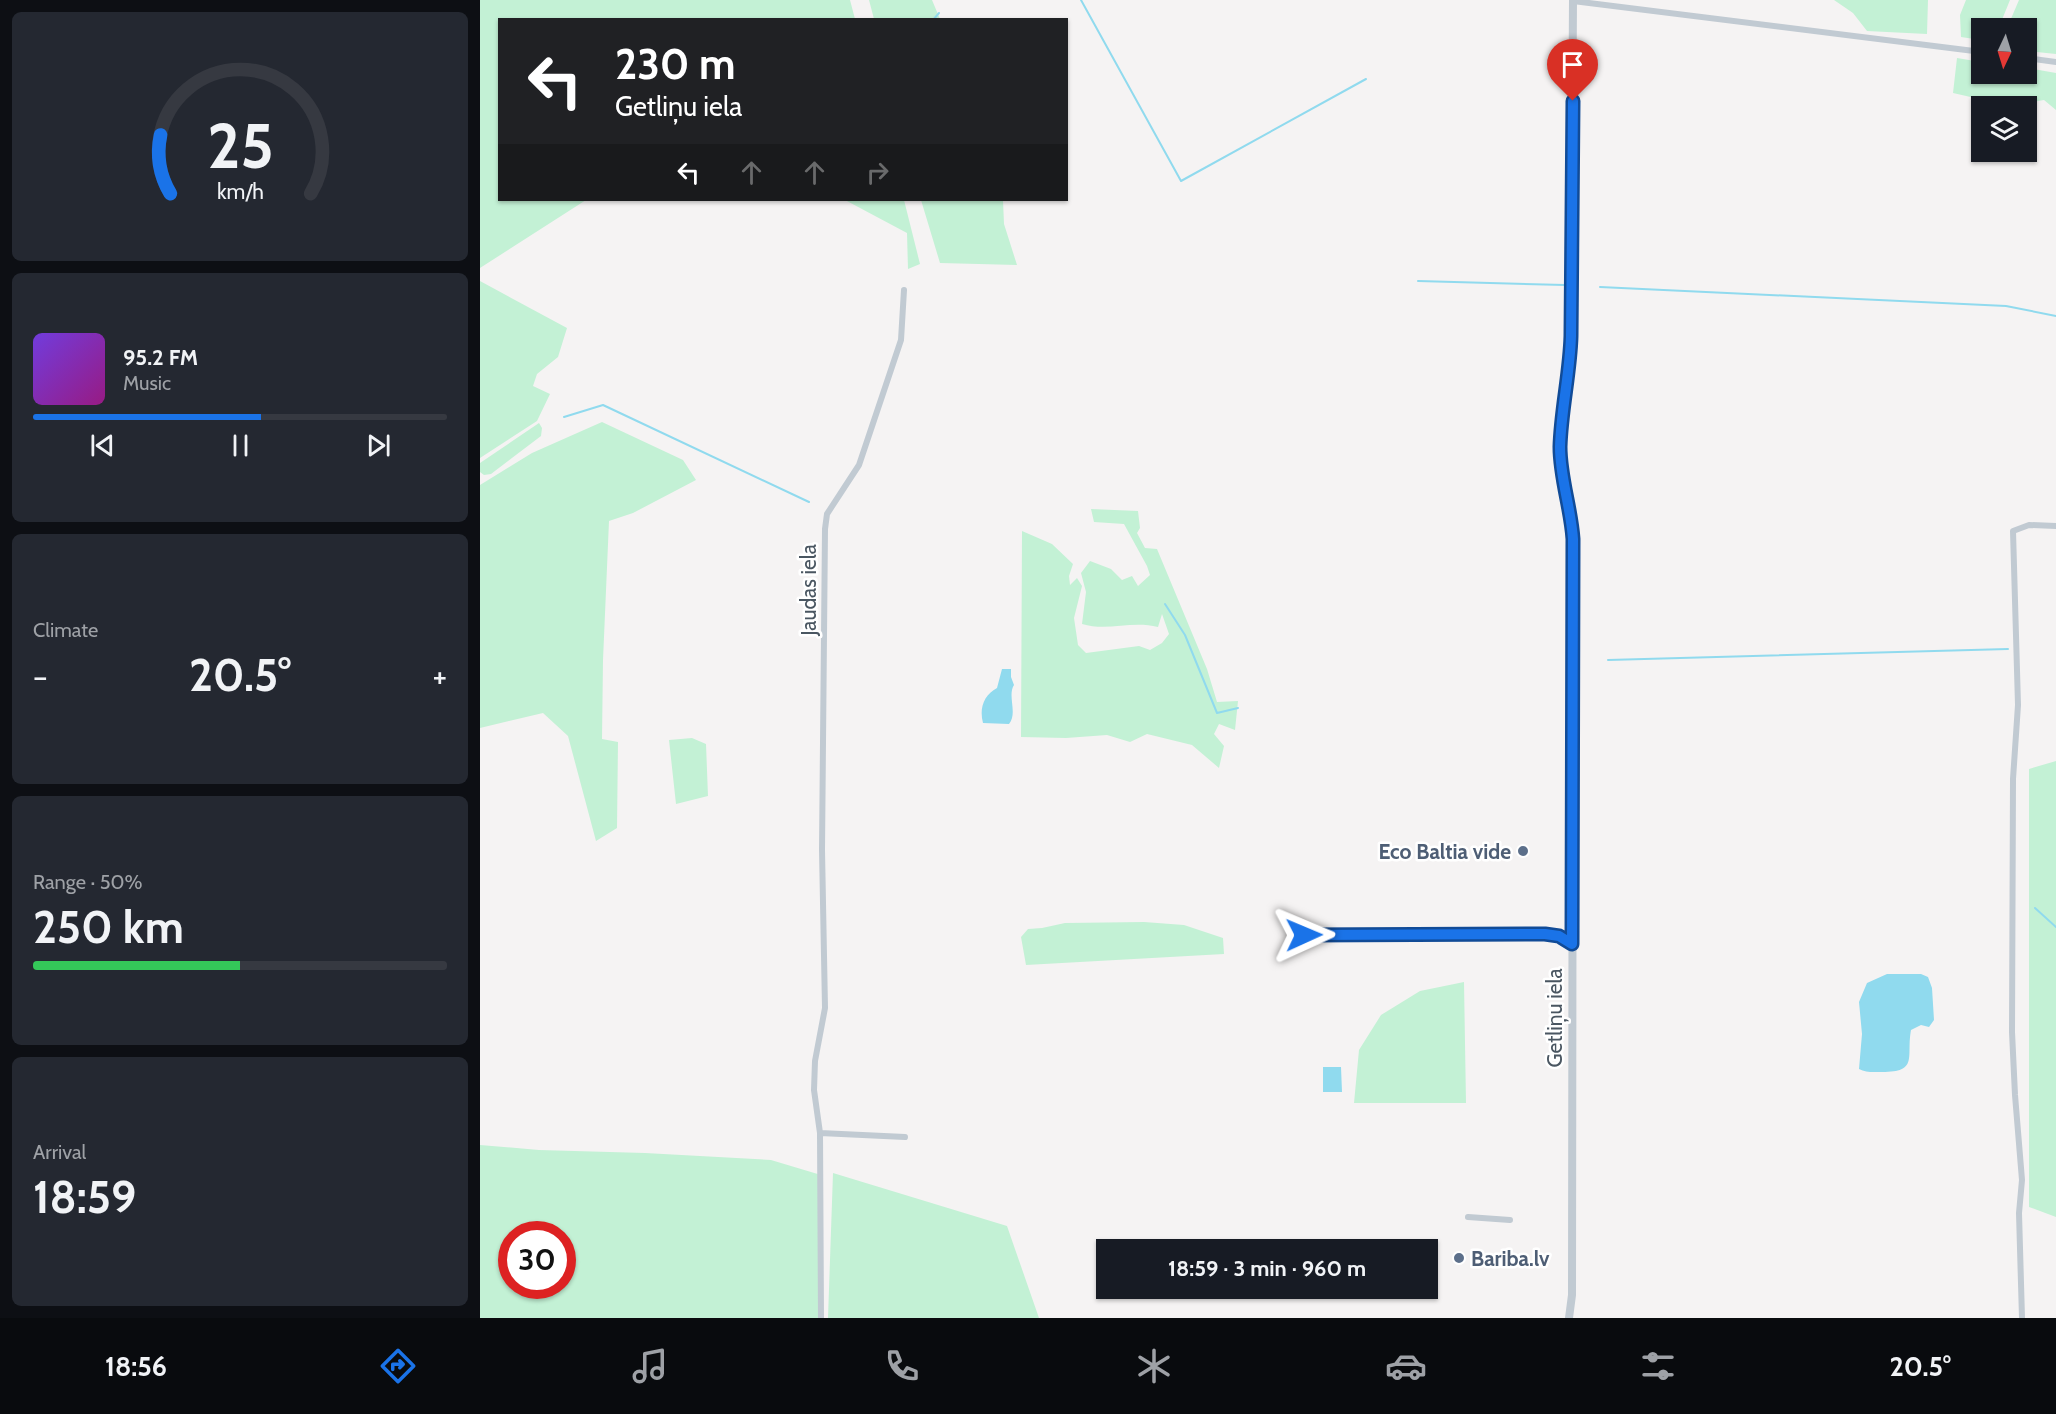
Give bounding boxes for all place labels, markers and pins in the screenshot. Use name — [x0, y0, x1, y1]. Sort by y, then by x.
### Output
pin — [1547, 39, 1598, 101]
place label: Eco Baltia vide — [1378, 839, 1511, 864]
marker: Eco Baltia vide — [1516, 844, 1530, 858]
place label: Bariba.lv — [1471, 1246, 1550, 1271]
marker: Bariba.lv — [1452, 1251, 1466, 1265]

